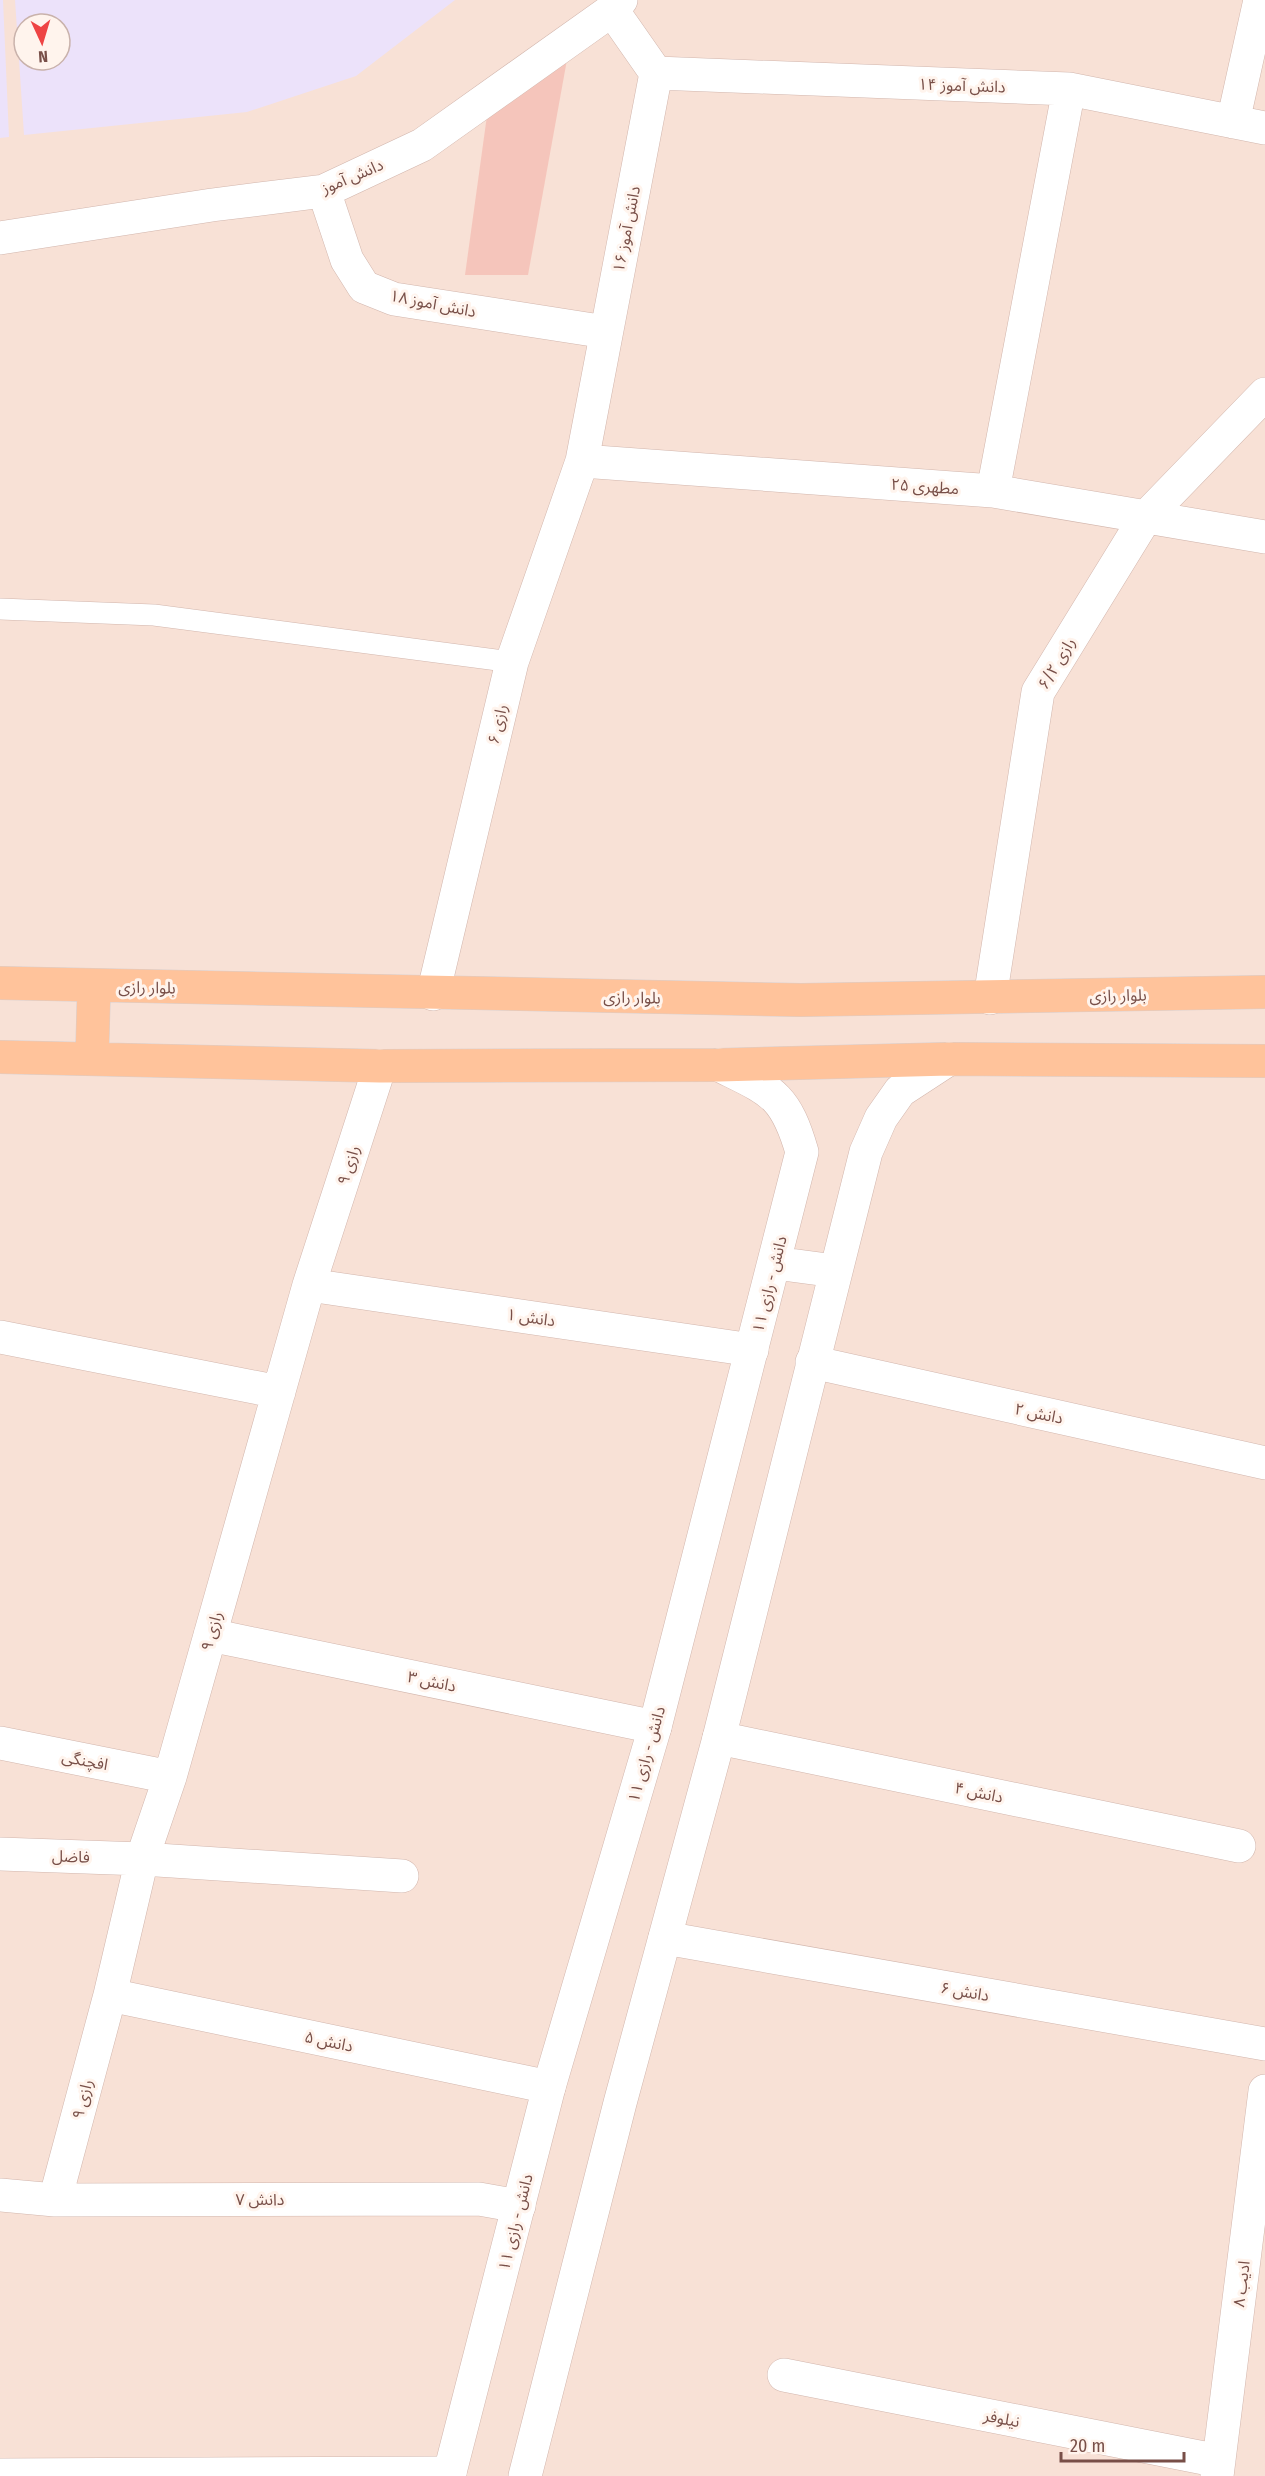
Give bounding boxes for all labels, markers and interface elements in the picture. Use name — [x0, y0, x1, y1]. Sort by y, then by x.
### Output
north arrow — [12, 12, 72, 72]
text: N — [38, 47, 48, 66]
street label: دانش آموز ۱۴ — [918, 74, 1006, 97]
street label: دانش آموز — [317, 155, 386, 198]
street label: دانش آموز ۱۶ — [609, 184, 644, 274]
street label: دانش آموز ۱۸ — [388, 286, 478, 321]
street label: مطهری ۲۵ — [890, 475, 960, 498]
street label: رازی ۶/۲ — [1034, 634, 1079, 693]
street label: رازی ۶ — [484, 702, 511, 746]
street label: بلوار رازی — [118, 978, 176, 997]
street label: بلوار رازی — [1089, 986, 1147, 1005]
street label: بلوار رازی — [603, 988, 661, 1007]
street label: رازی ۹ — [333, 1143, 364, 1187]
street label: دانش - رازی ۱۱ — [748, 1234, 791, 1334]
street label: دانش ۱ — [505, 1305, 556, 1330]
street label: دانش ۲ — [1013, 1399, 1065, 1428]
street label: رازی ۹ — [197, 1609, 226, 1653]
street label: دانش ۳ — [406, 1667, 458, 1696]
street label: دانش - رازی ۱۱ — [624, 1704, 669, 1804]
street label: افچنگی — [60, 1747, 110, 1775]
street label: دانش ۴ — [953, 1778, 1005, 1807]
street label: فاضل — [52, 1846, 90, 1867]
street label: دانش ۶ — [939, 1978, 991, 2005]
street label: دانش ۵ — [303, 2027, 355, 2056]
street label: رازی ۹ — [68, 2077, 97, 2121]
street label: دانش - رازی ۱۱ — [494, 2172, 537, 2272]
street label: دانش ۷ — [236, 2190, 284, 2209]
street label: ادیب ۸ — [1229, 2260, 1254, 2308]
street label: نیلوفر — [981, 2406, 1021, 2431]
scale bar — [1061, 2425, 1184, 2463]
text: 20 m — [1070, 2435, 1105, 2457]

